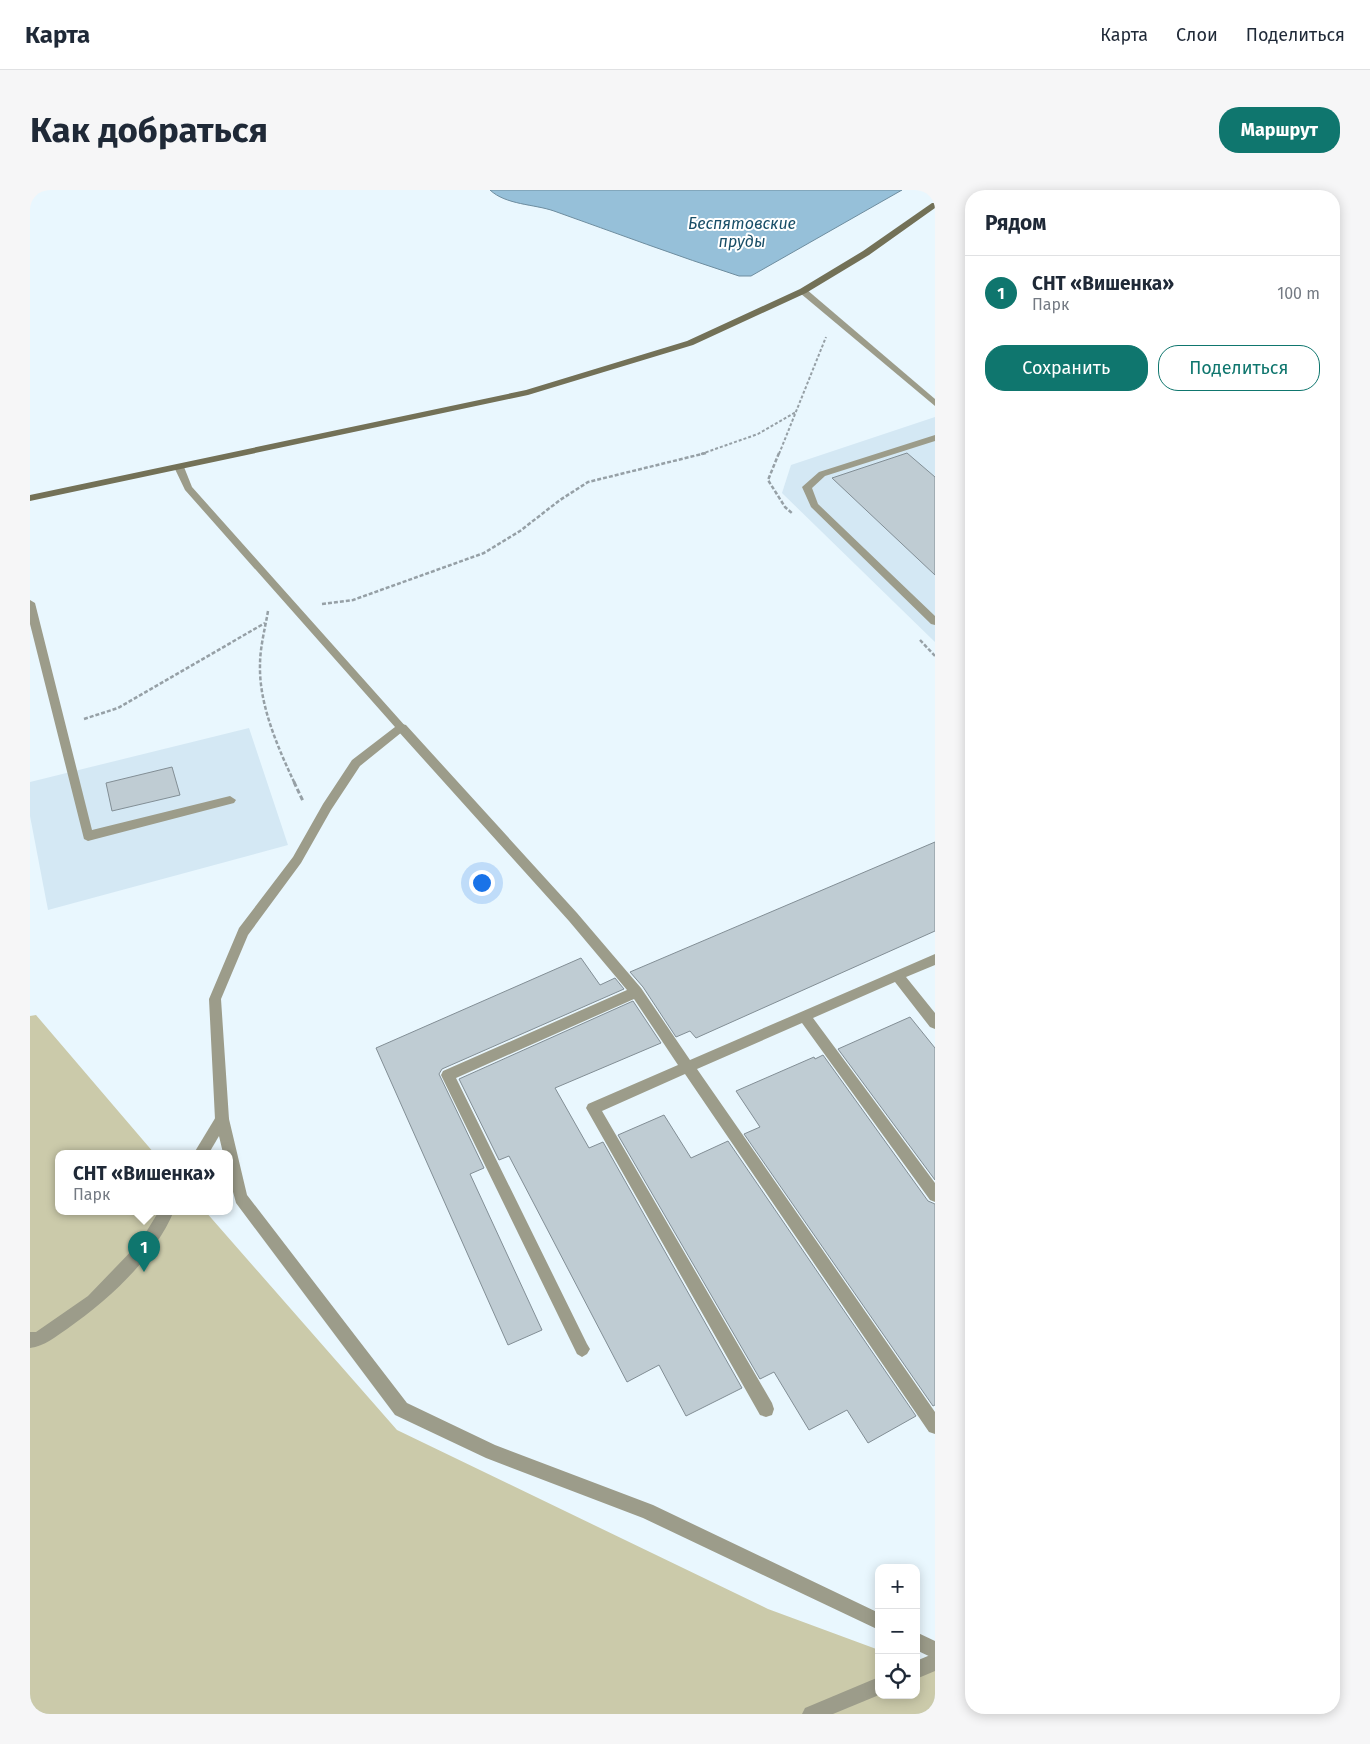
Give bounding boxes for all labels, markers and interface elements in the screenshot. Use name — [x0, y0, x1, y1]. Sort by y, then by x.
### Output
text: Карта — [25, 21, 90, 49]
text: Карта — [1100, 24, 1148, 46]
text: Слои — [1176, 24, 1218, 46]
text: Поделиться — [1246, 24, 1345, 46]
button: Маршрут — [1219, 107, 1340, 153]
text: Как добраться — [30, 109, 268, 151]
text: Рядом — [985, 210, 1046, 236]
water label: Беспятовские пруды — [688, 214, 796, 251]
text: СНТ «Вишенка» — [1032, 272, 1174, 295]
text: 1 — [997, 284, 1005, 303]
text: 100 m — [1277, 284, 1320, 303]
text: Парк — [1032, 295, 1069, 314]
button: Сохранить — [985, 345, 1148, 391]
button: Поделиться — [1158, 345, 1320, 391]
your location — [469, 870, 495, 896]
popup — [55, 1150, 233, 1215]
text: СНТ «Вишенка» — [73, 1162, 215, 1185]
text: Парк — [73, 1185, 110, 1204]
pin: 1 — [128, 1231, 160, 1272]
map controls — [875, 1564, 920, 1699]
button: + — [875, 1564, 920, 1609]
button: − — [875, 1609, 920, 1654]
button: locate — [875, 1654, 920, 1699]

